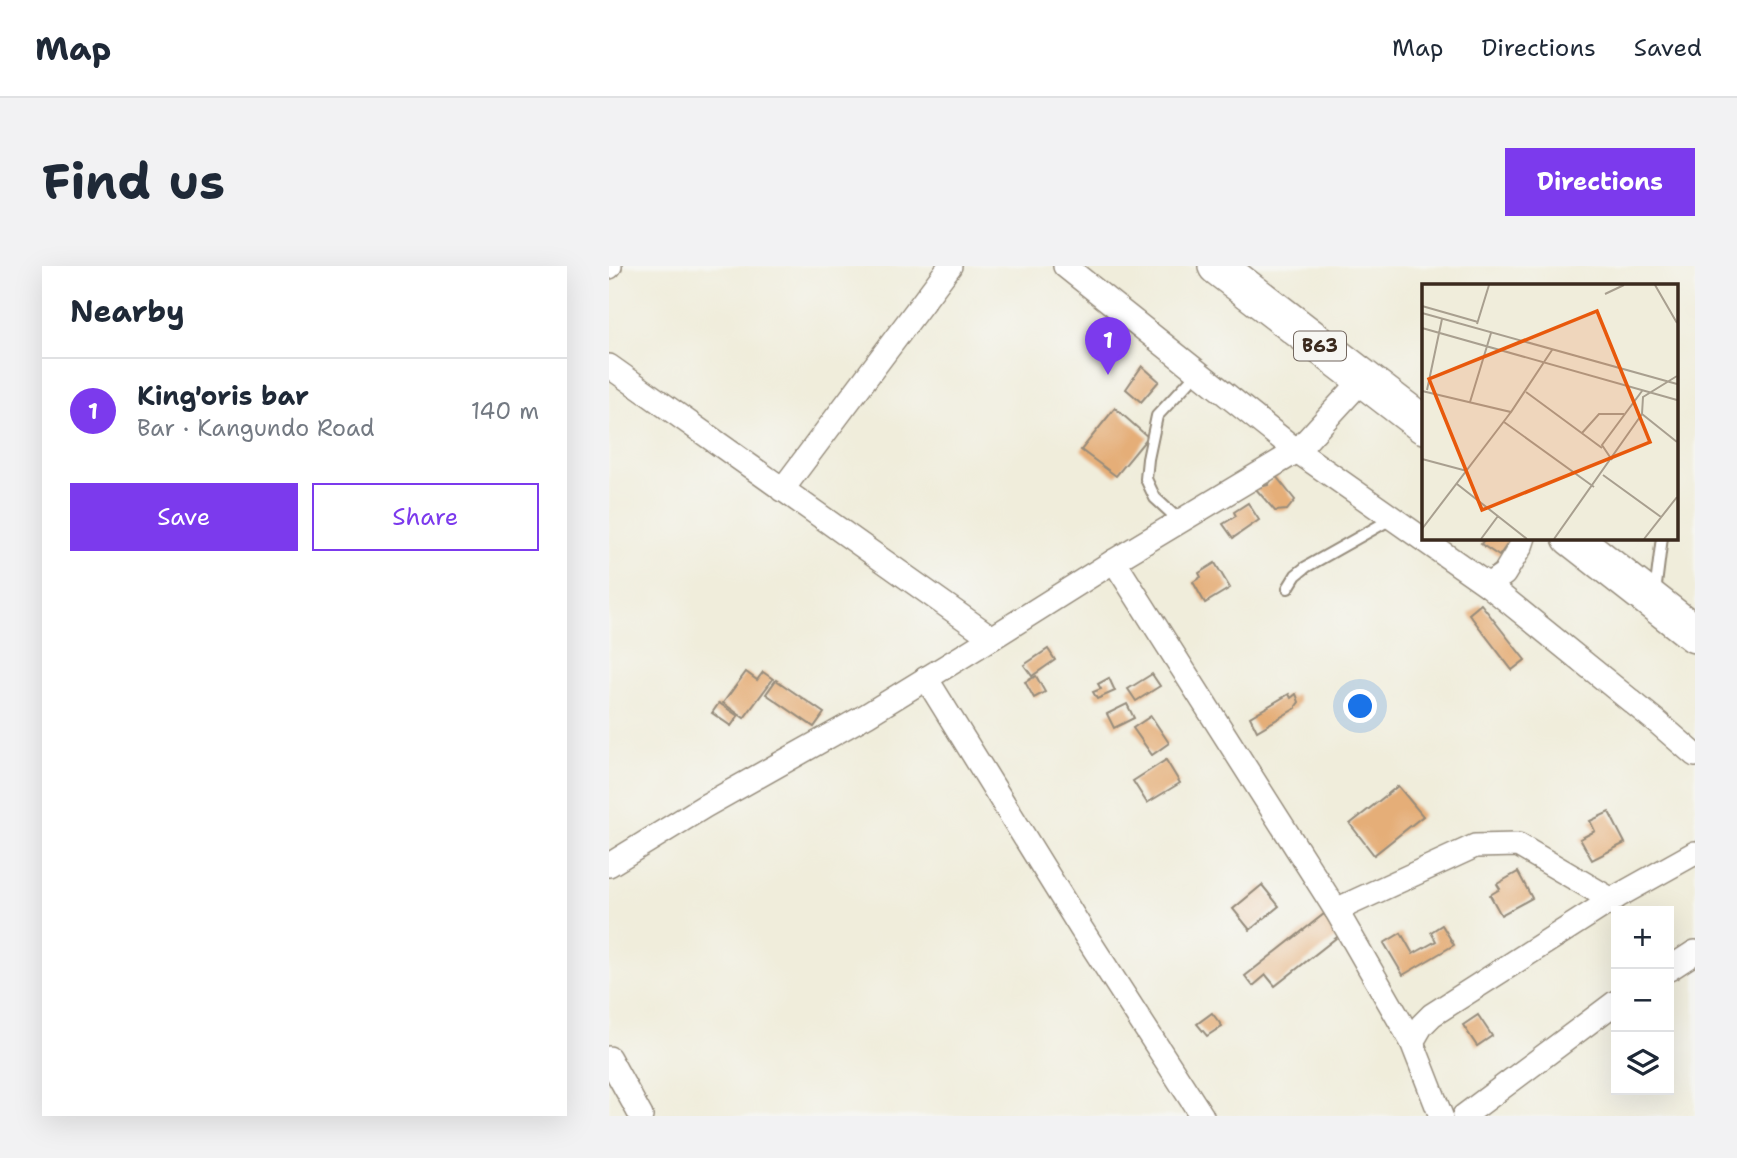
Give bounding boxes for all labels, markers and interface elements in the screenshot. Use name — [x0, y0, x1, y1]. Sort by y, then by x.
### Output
text: Map — [35, 26, 111, 71]
text: Map — [1392, 32, 1443, 64]
text: Directions — [1481, 32, 1596, 64]
text: Saved — [1634, 32, 1702, 64]
button: Directions — [1505, 148, 1695, 216]
text: Find us — [42, 149, 225, 215]
inset map — [1422, 284, 1677, 539]
text: Nearby — [70, 291, 185, 332]
pin: 1 — [1085, 317, 1131, 375]
road number: B63 — [1294, 332, 1346, 360]
text: King'oris bar — [137, 378, 309, 413]
text: 1 — [88, 396, 98, 426]
text: 140 m — [471, 396, 539, 426]
text: Bar · Kangundo Road — [137, 413, 375, 443]
button: Save — [70, 483, 298, 551]
button: Share — [312, 483, 539, 551]
your location — [1343, 689, 1377, 723]
map controls — [1611, 906, 1674, 1095]
button: + — [1611, 906, 1674, 969]
button: − — [1611, 969, 1674, 1032]
button: layers — [1611, 1032, 1674, 1095]

